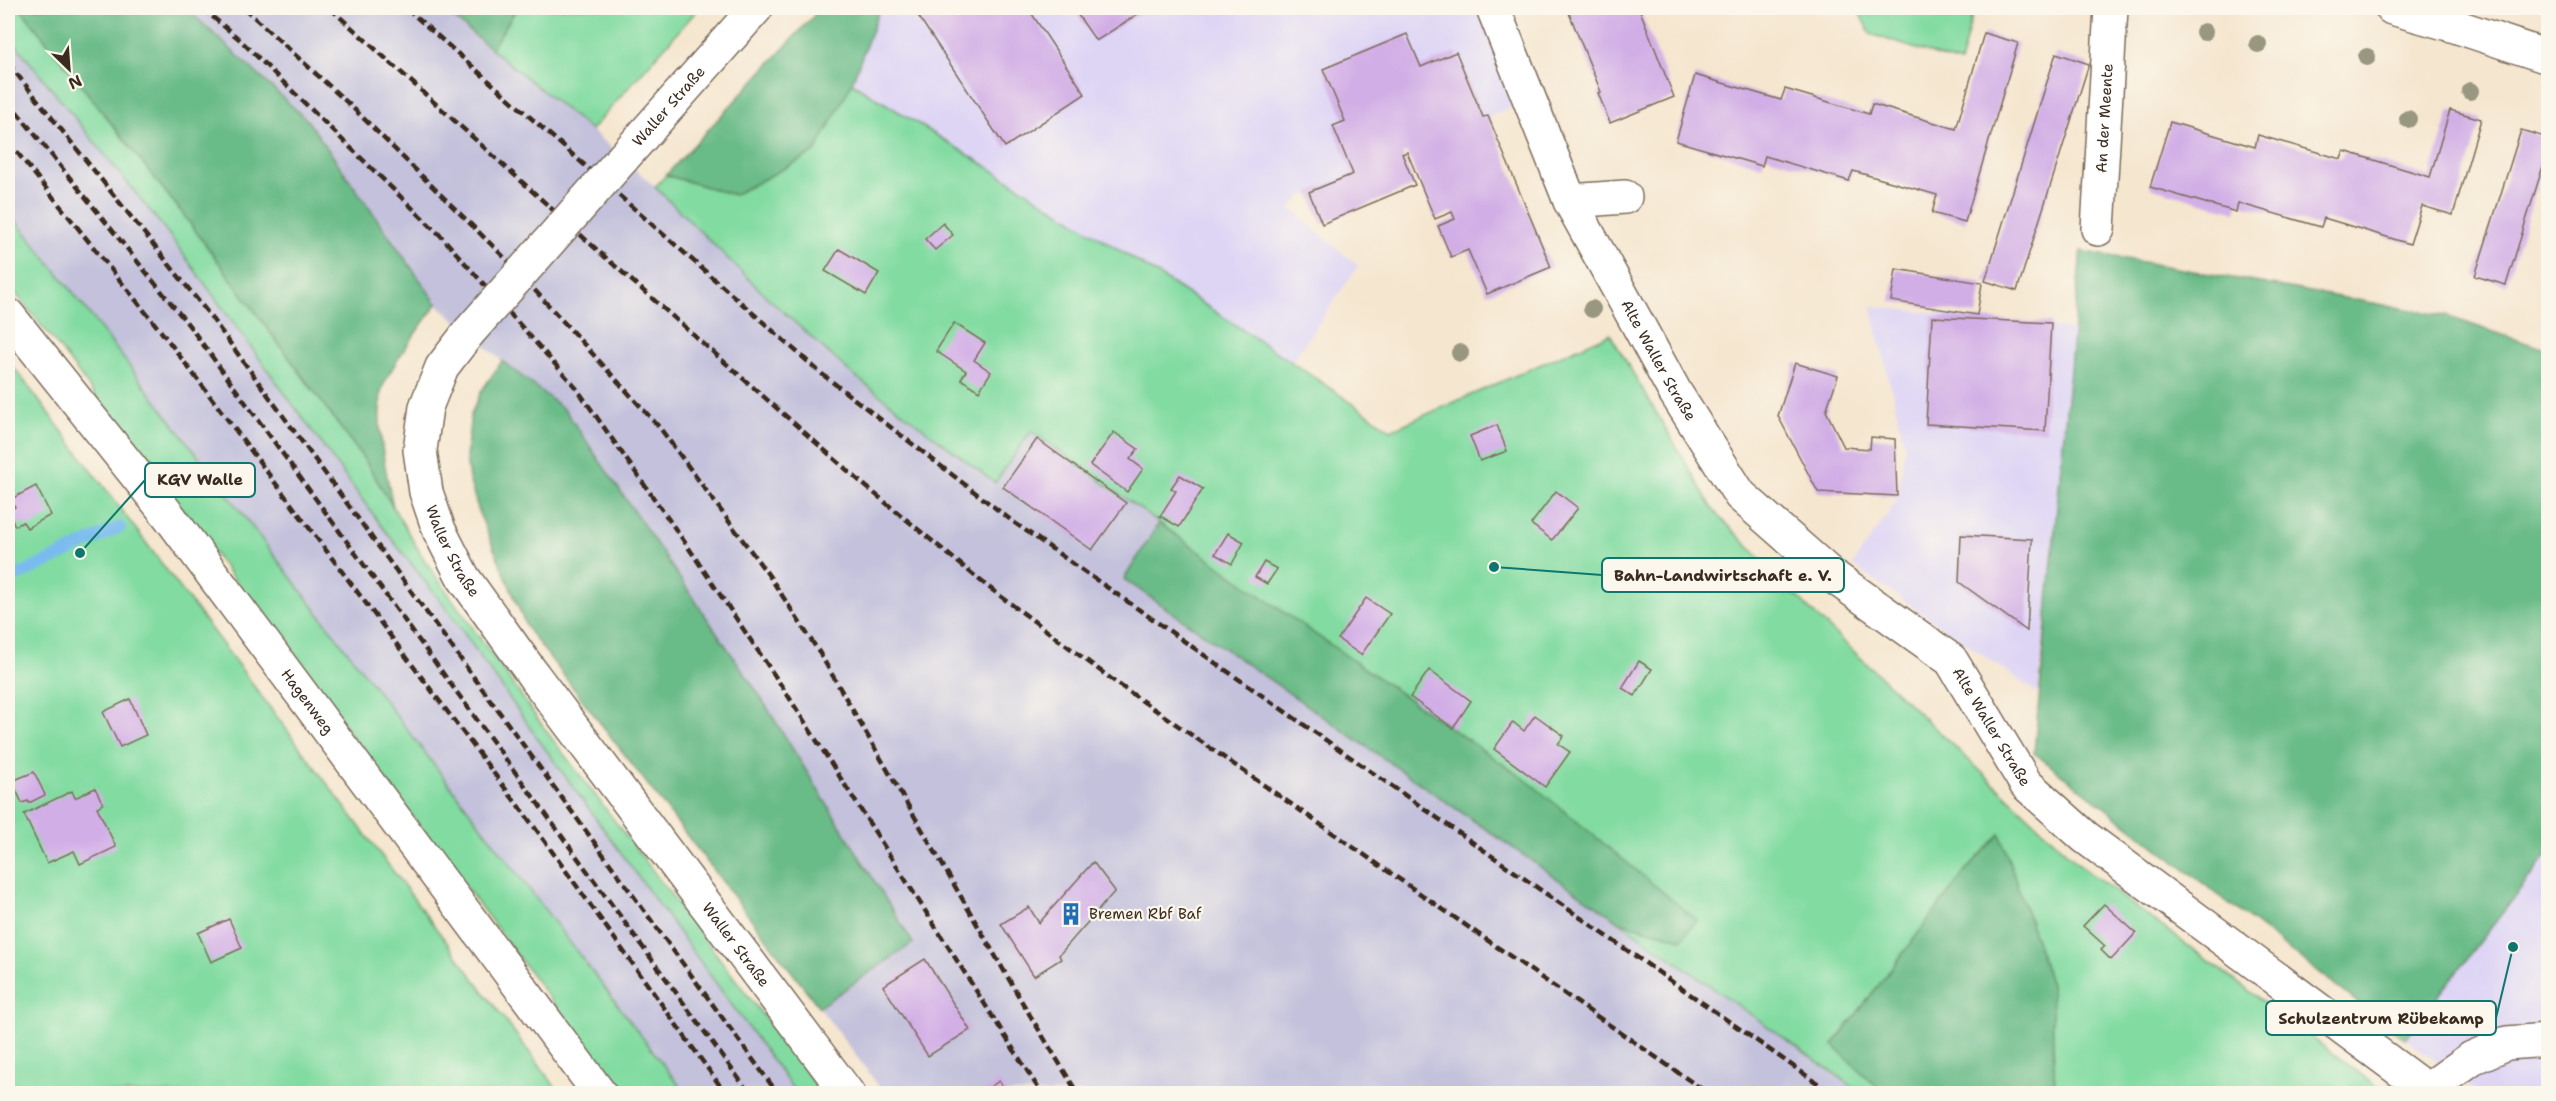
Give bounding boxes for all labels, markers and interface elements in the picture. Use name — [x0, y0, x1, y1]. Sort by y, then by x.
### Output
north arrow — [39, 39, 99, 99]
street label: Waller Straße — [628, 62, 710, 151]
street label: An der Meente — [2091, 63, 2118, 174]
text: N — [65, 70, 85, 94]
street label: Alte Waller Straße — [1616, 296, 1701, 425]
callout: KGV Walle — [145, 463, 255, 497]
text: KGV Walle — [157, 469, 244, 490]
street label: Waller Straße — [421, 502, 484, 601]
callout: Bahn-Landwirtschaft e. V. — [1602, 558, 1844, 592]
text: Bahn-Landwirtschaft e. V. — [1614, 565, 1832, 586]
street label: Alte Waller Straße — [1948, 664, 2035, 790]
street label: Hagenweg — [276, 665, 338, 738]
street label: Waller Straße — [698, 898, 774, 991]
building icon: Bremen Rbf Baf — [1058, 901, 1084, 927]
place label: Bremen Rbf Baf — [1089, 904, 1202, 924]
callout: Schulzentrum Rübekamp — [2266, 1001, 2496, 1035]
text: Schulzentrum Rübekamp — [2278, 1008, 2484, 1029]

